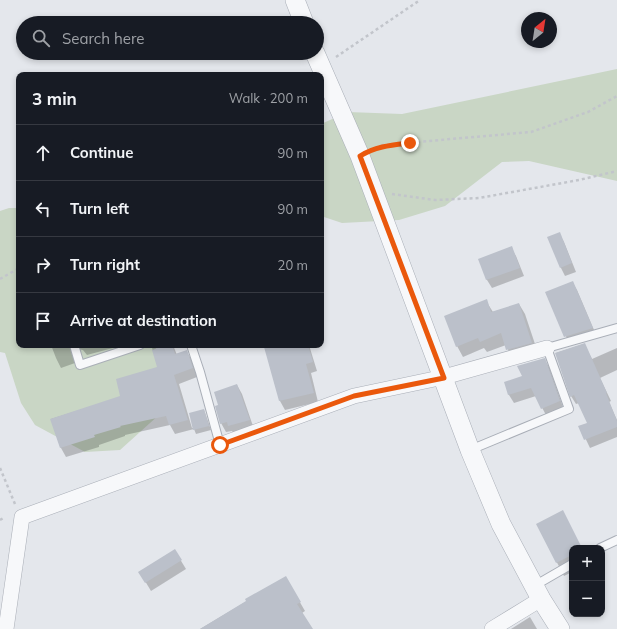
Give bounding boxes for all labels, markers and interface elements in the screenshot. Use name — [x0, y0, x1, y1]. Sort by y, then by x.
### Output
north arrow — [521, 12, 557, 48]
search box — [16, 16, 324, 60]
icon: search — [30, 27, 52, 49]
text: Search here — [62, 29, 144, 48]
text: 3 min — [32, 88, 77, 109]
text: Walk · 200 m — [229, 90, 308, 106]
route end — [401, 134, 419, 152]
icon: ahead — [32, 142, 54, 164]
text: Continue — [70, 143, 133, 162]
text: 90 m — [278, 145, 308, 161]
icon: left — [32, 198, 54, 220]
text: Turn left — [70, 199, 129, 218]
text: 90 m — [278, 201, 308, 217]
icon: right — [32, 254, 54, 276]
text: Turn right — [70, 255, 140, 274]
text: 20 m — [278, 257, 308, 273]
icon: arrive — [32, 310, 54, 332]
text: Arrive at destination — [70, 311, 217, 330]
route start — [211, 436, 229, 454]
map controls — [569, 545, 605, 617]
button: + — [569, 545, 605, 581]
button: − — [569, 581, 605, 617]

